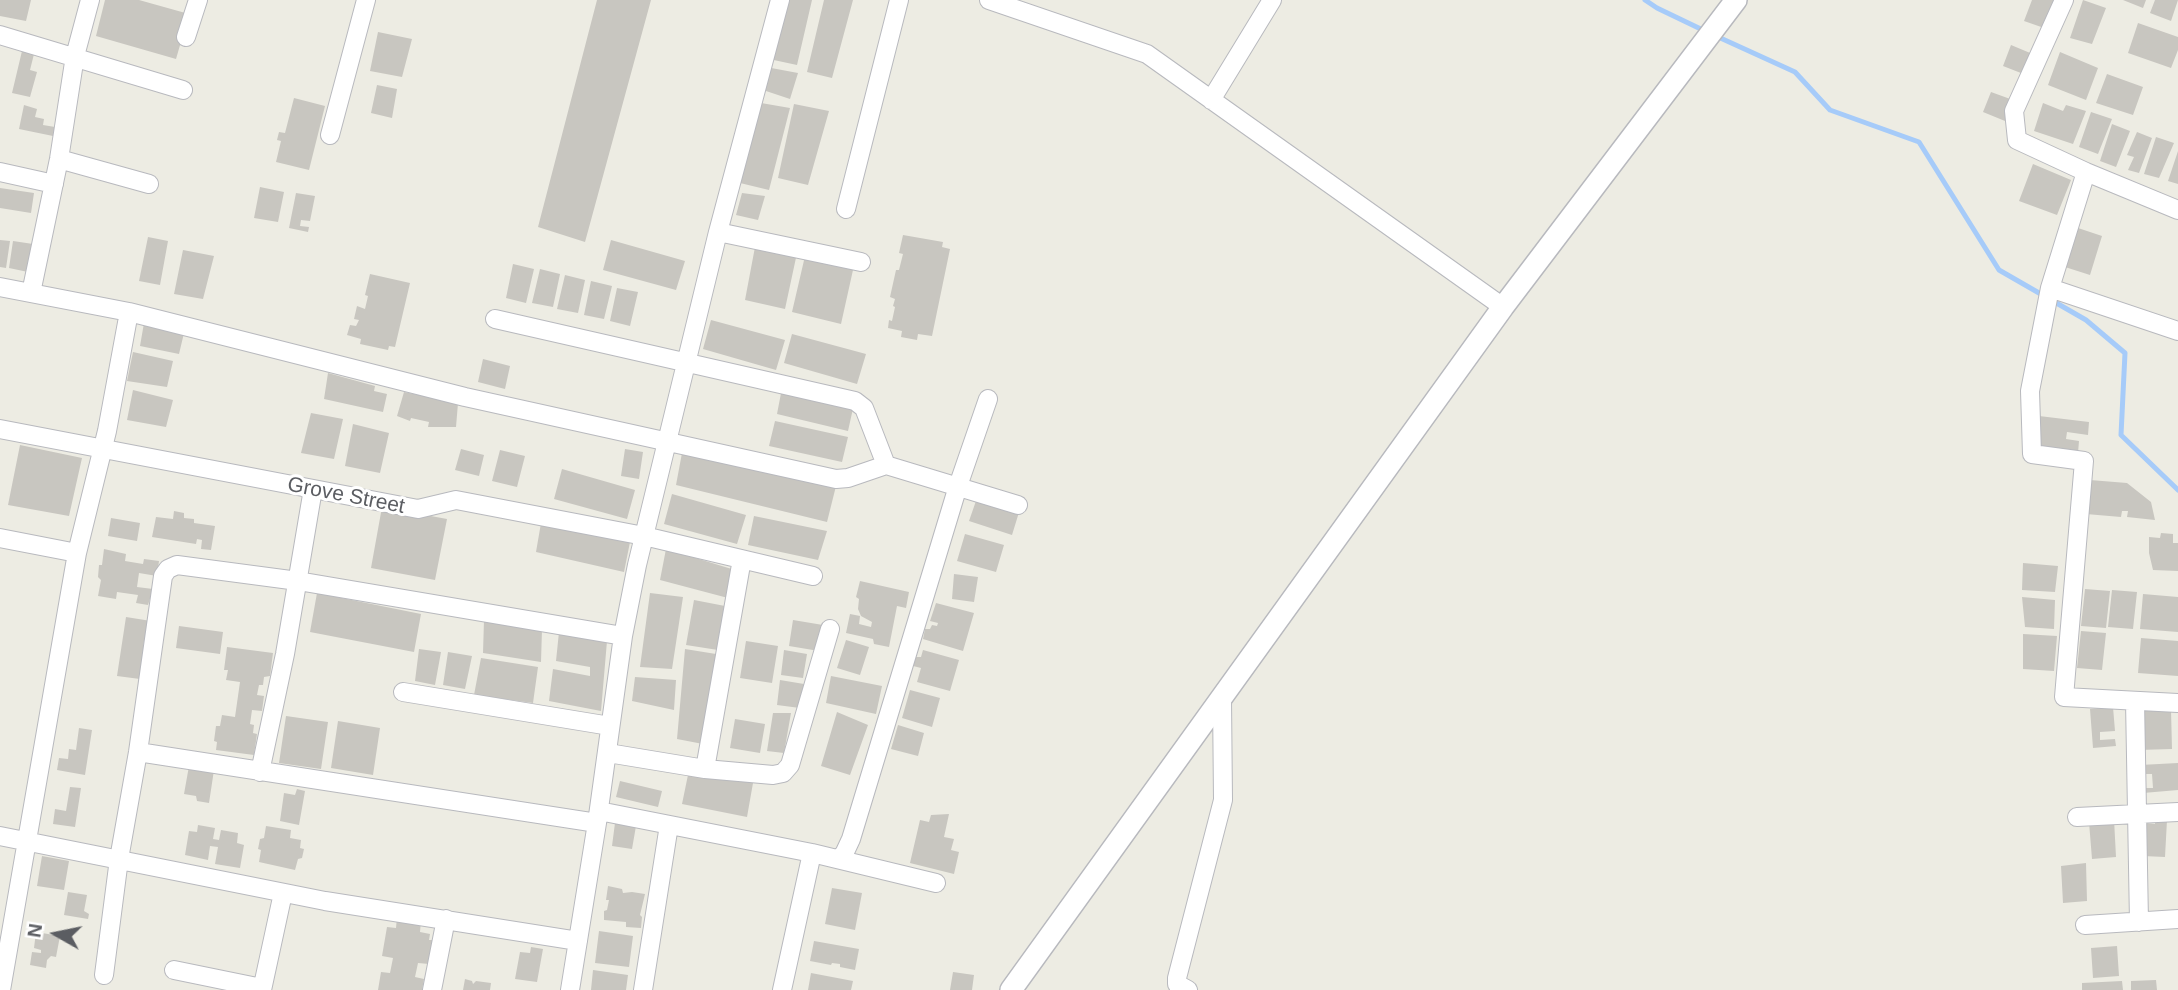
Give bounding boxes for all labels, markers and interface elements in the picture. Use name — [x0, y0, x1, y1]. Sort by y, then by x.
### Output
street label: Grove Street — [285, 472, 407, 520]
north arrow — [21, 899, 91, 969]
text: N — [23, 922, 46, 939]

